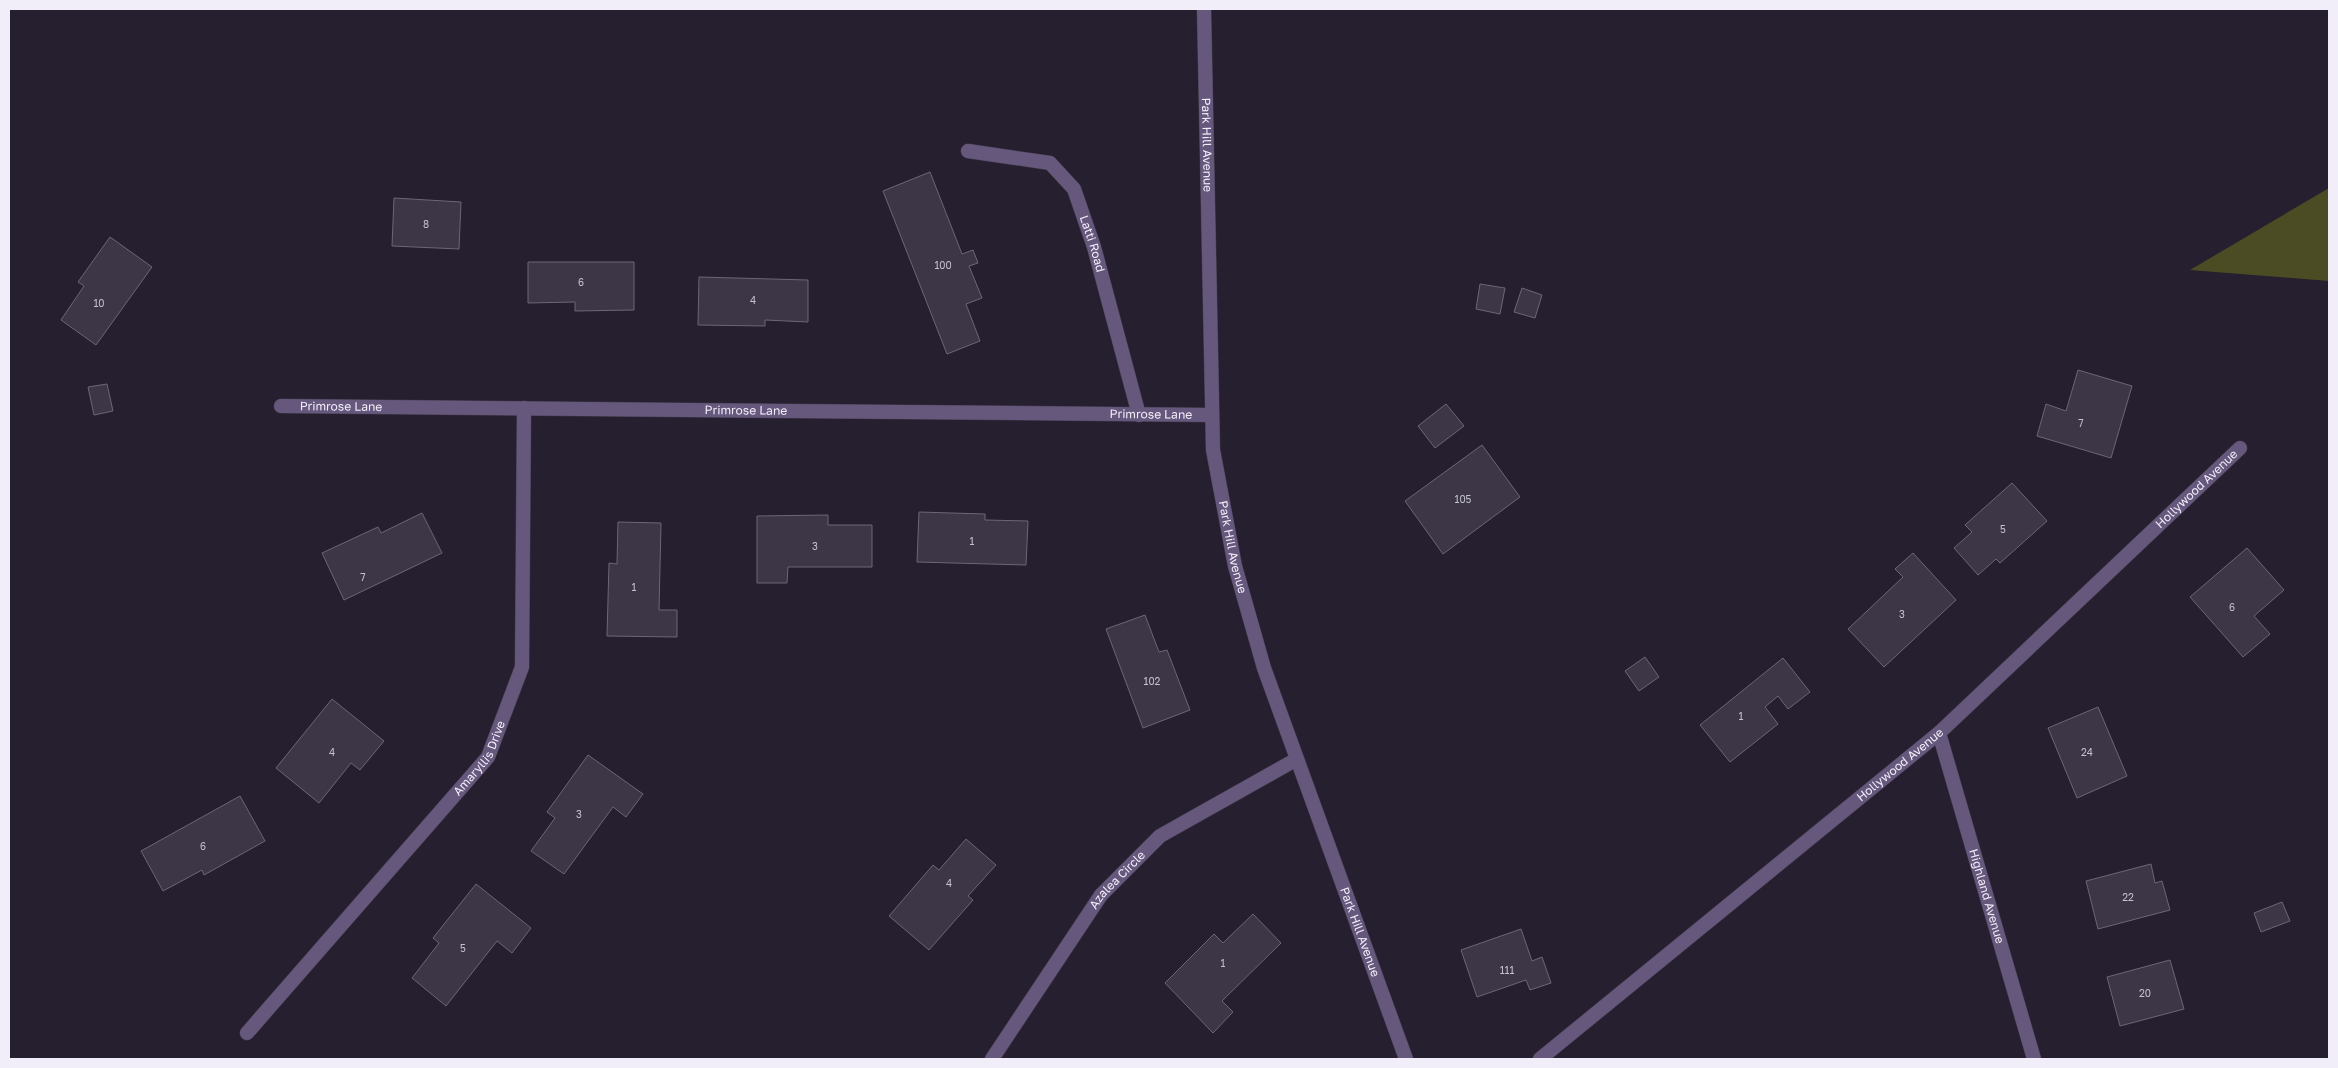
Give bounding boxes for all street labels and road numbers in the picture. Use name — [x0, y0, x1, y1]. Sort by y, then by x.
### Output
street label: Park Hill Avenue — [1199, 98, 1216, 192]
street label: Latti Road — [1077, 213, 1108, 274]
street label: Primrose Lane — [300, 398, 382, 414]
street label: Primrose Lane — [705, 402, 787, 418]
street label: Primrose Lane — [1110, 406, 1192, 422]
street label: Hollywood Avenue — [2152, 446, 2240, 531]
street label: Park Hill Avenue — [1216, 499, 1250, 595]
street label: Amaryllis Drive — [450, 718, 508, 799]
street label: Hollywood Avenue — [1853, 725, 1946, 804]
street label: Azalea Circle — [1086, 847, 1148, 912]
street label: Highland Avenue — [1966, 847, 2008, 945]
street label: Park Hill Avenue — [1337, 885, 1384, 979]

